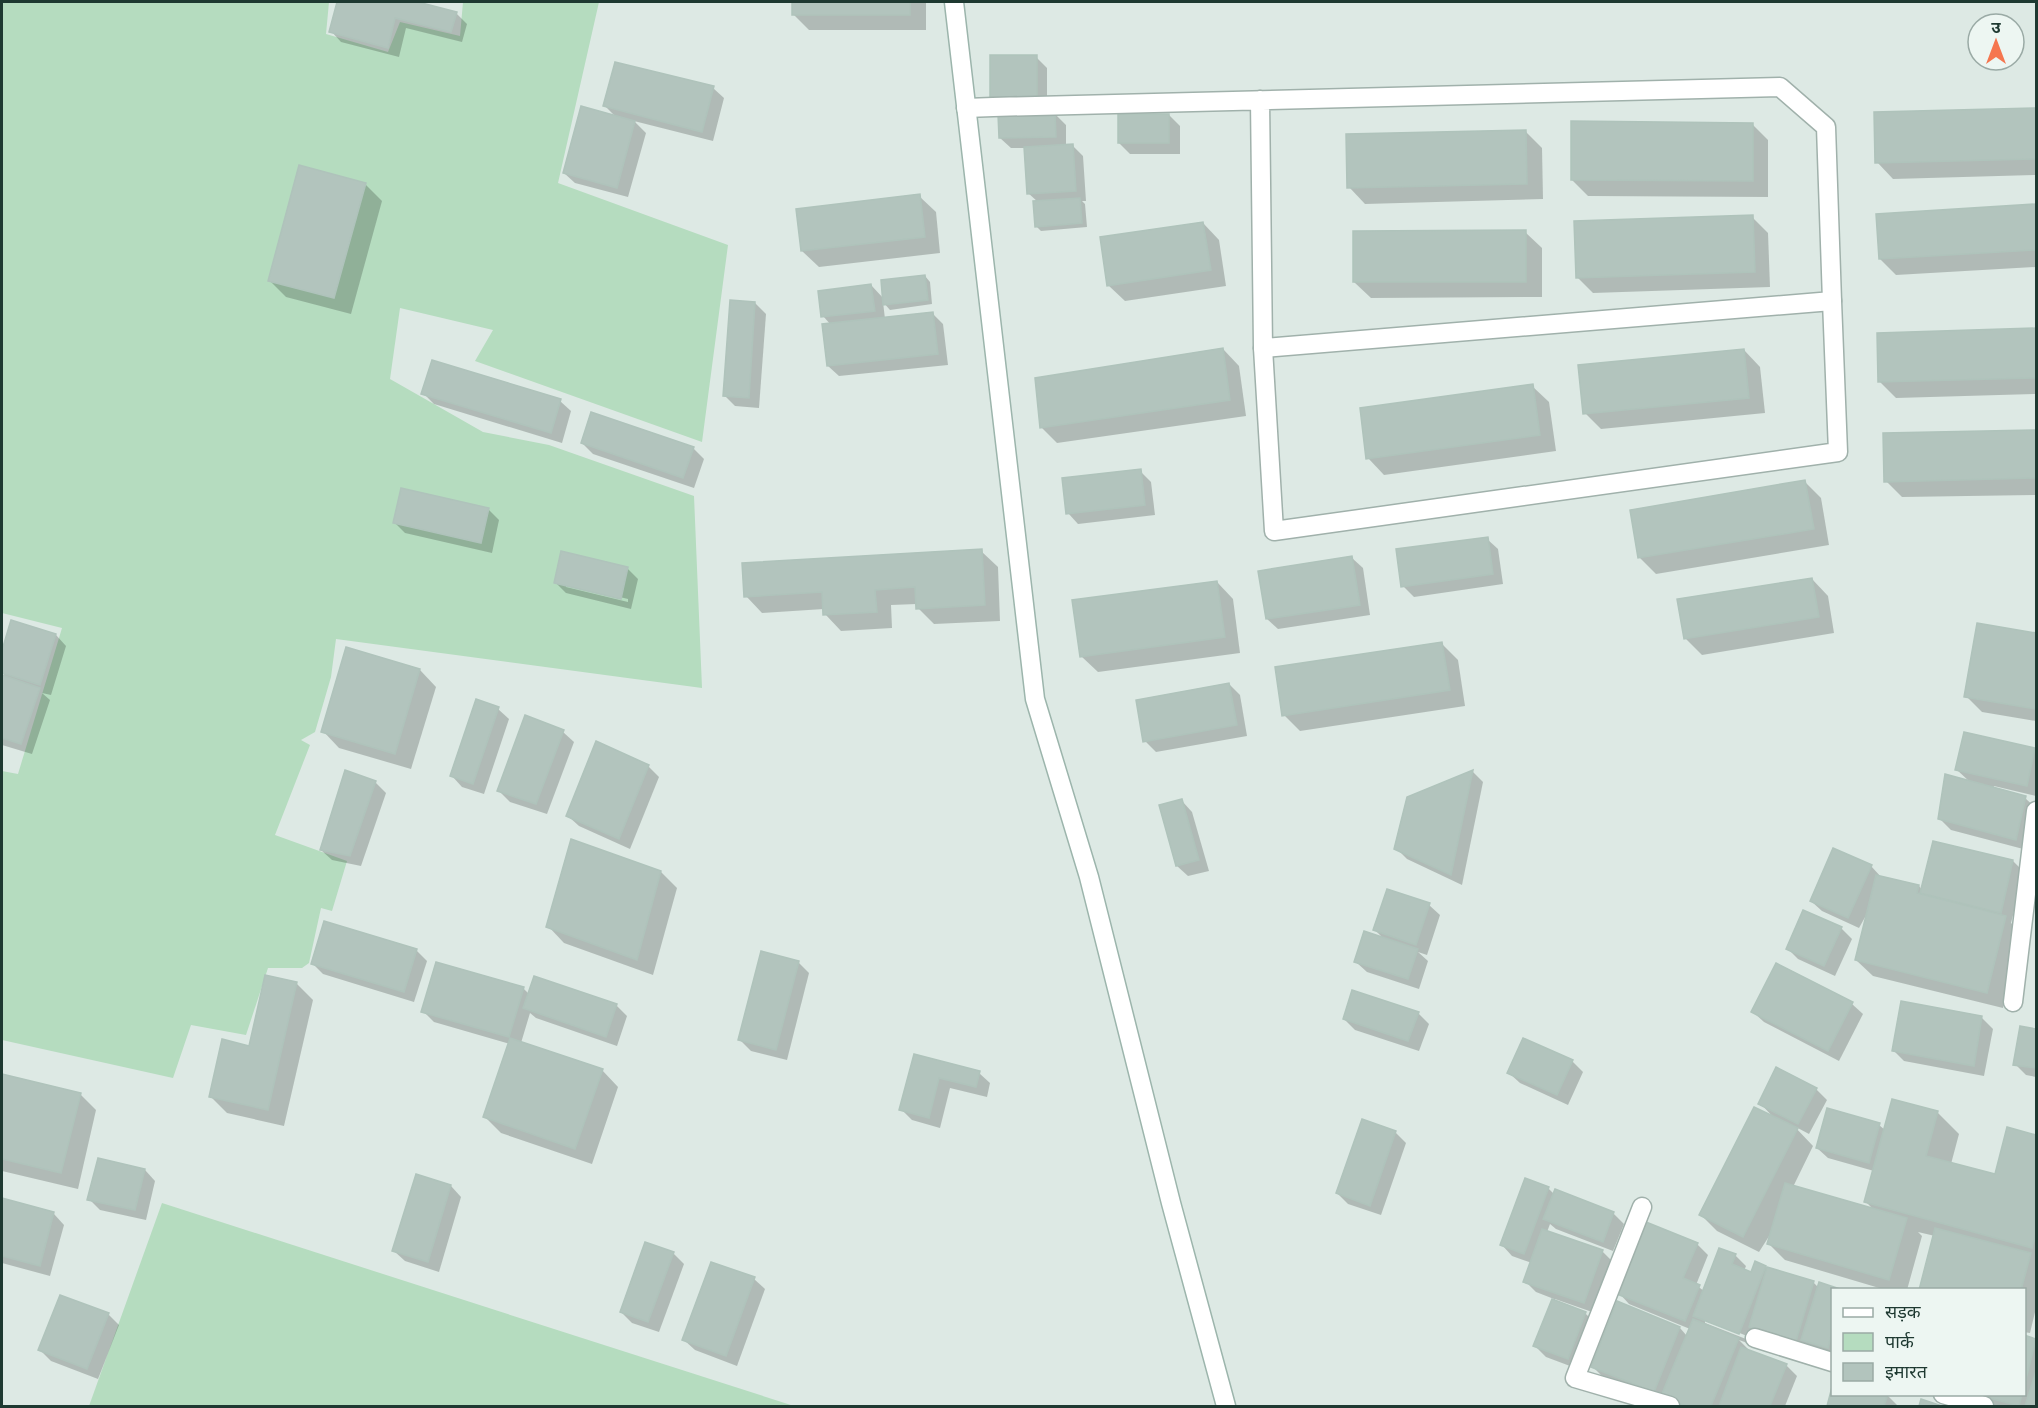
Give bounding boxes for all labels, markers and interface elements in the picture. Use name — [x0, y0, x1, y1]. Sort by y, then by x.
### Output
north arrow — [1966, 12, 2026, 72]
text: उ — [1991, 15, 2001, 39]
legend — [1831, 1288, 2026, 1396]
text: सड़क — [1885, 1298, 1922, 1325]
text: पार्क — [1885, 1328, 1915, 1355]
text: इमारत — [1885, 1358, 1928, 1385]

